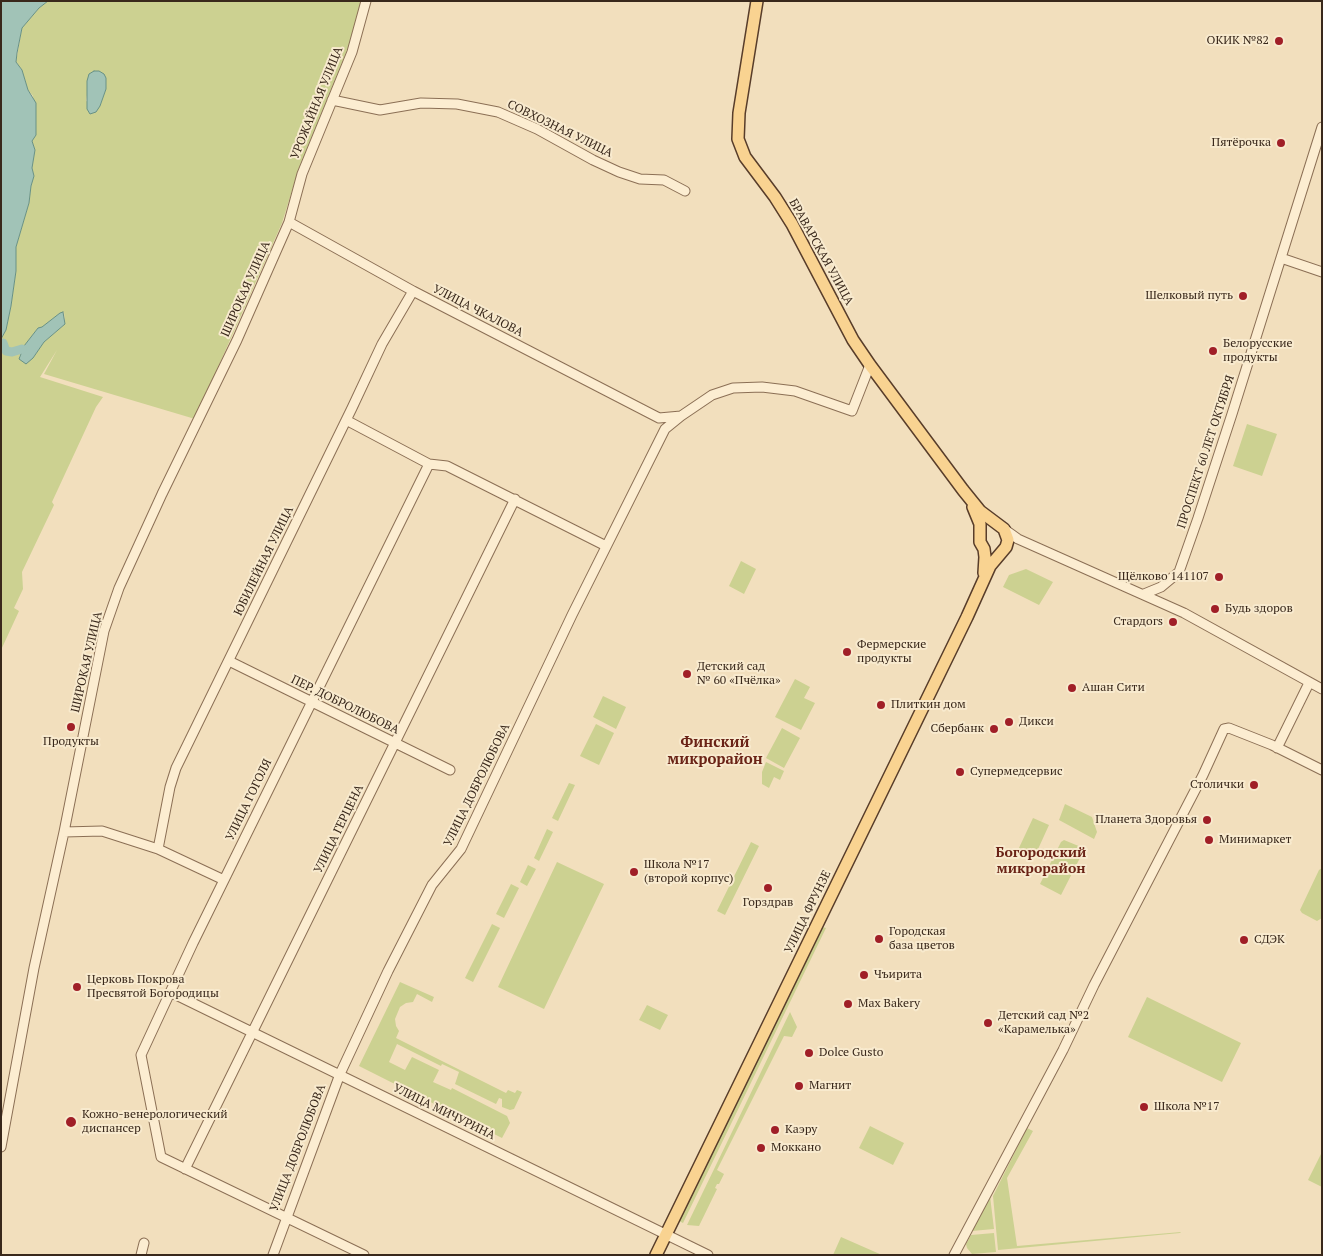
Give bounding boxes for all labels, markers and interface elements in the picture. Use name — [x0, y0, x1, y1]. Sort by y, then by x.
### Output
place label: ОКИК №82 — [1207, 34, 1269, 48]
marker: ОКИК №82 — [1273, 35, 1285, 47]
street label: УРОЖАЙНАЯ УЛИЦА — [288, 45, 346, 161]
street label: СОВХОЗНАЯ УЛИЦА — [505, 97, 615, 161]
place label: Пятёрочка — [1212, 136, 1271, 150]
marker: Пятёрочка — [1275, 137, 1287, 149]
street label: БРАВАРСКАЯ УЛИЦА — [786, 196, 856, 308]
street label: ШИРОКАЯ УЛИЦА — [218, 239, 274, 339]
street label: УЛИЦА ЧКАЛОВА — [430, 282, 526, 340]
place label: Шелковый путь — [1146, 289, 1233, 303]
marker: Шелковый путь — [1237, 290, 1249, 302]
place label: Белорусские продукты — [1223, 337, 1293, 365]
marker: Белорусские продукты — [1207, 345, 1219, 357]
street label: ПРОСПЕКТ 60 ЛЕТ ОКТЯБРЯ — [1174, 373, 1238, 531]
street label: ЮБИЛЕЙНАЯ УЛИЦА — [231, 504, 297, 618]
place label: Щёлково 141107 — [1118, 570, 1209, 584]
marker: Щёлково 141107 — [1213, 571, 1225, 583]
place label: Будь здоров — [1225, 602, 1293, 616]
marker: Будь здоров — [1209, 603, 1221, 615]
street label: ШИРОКАЯ УЛИЦА — [68, 610, 106, 714]
place label: Стардогs — [1113, 615, 1163, 629]
marker: Стардогs — [1167, 616, 1179, 628]
place label: Фермерские продукты — [857, 638, 926, 666]
marker: Фермерские продукты — [841, 646, 853, 658]
place label: Детский сад № 60 «Пчёлка» — [697, 660, 781, 688]
marker: Детский сад № 60 «Пчёлка» — [681, 668, 693, 680]
street label: ПЕР. ДОБРОЛЮБОВА — [289, 673, 401, 737]
place label: Ашан Сити — [1082, 681, 1145, 695]
marker: Ашан Сити — [1066, 682, 1078, 694]
place label: Плиткин дом — [891, 698, 966, 712]
marker: Плиткин дом — [875, 699, 887, 711]
place label: Дикси — [1019, 715, 1054, 729]
marker: Дикси — [1003, 716, 1015, 728]
marker: Продукты — [65, 721, 77, 733]
street label: УЛИЦА ДОБРОЛЮБОВА — [441, 721, 513, 849]
place label: Сбербанк — [931, 722, 984, 736]
marker: Сбербанк — [988, 723, 1000, 735]
district label: Финский микрорайон — [667, 734, 763, 769]
place label: Продукты — [43, 735, 99, 749]
street label: УЛИЦА ГОГОЛЯ — [223, 757, 275, 843]
place label: Супермедсервис — [970, 765, 1063, 779]
marker: Супермедсервис — [954, 766, 966, 778]
place label: Столички — [1190, 778, 1244, 792]
marker: Столички — [1248, 779, 1260, 791]
street label: УЛИЦА ГЕРЦЕНА — [311, 782, 367, 876]
place label: Планета Здоровья — [1095, 813, 1197, 827]
marker: Планета Здоровья — [1201, 814, 1213, 826]
place label: Минимаркет — [1219, 833, 1291, 847]
marker: Минимаркет — [1203, 834, 1215, 846]
district label: Богородский микрорайон — [996, 845, 1086, 878]
place label: Школа №17 (второй корпус) — [644, 858, 733, 886]
marker: Школа №17 (второй корпус) — [628, 866, 640, 878]
street label: УЛИЦА ФРУНЗЕ — [782, 868, 834, 956]
marker: Горздрав — [762, 882, 774, 894]
place label: Горздрав — [743, 896, 793, 910]
place label: Городская база цветов — [889, 925, 955, 953]
marker: Городская база цветов — [873, 933, 885, 945]
place label: СДЭК — [1254, 933, 1285, 947]
marker: СДЭК — [1238, 934, 1250, 946]
place label: Чъирита — [874, 968, 922, 982]
marker: Чъирита — [858, 969, 870, 981]
place label: Церковь Покрова Пресвятой Богородицы — [87, 973, 219, 1001]
marker: Церковь Покрова Пресвятой Богородицы — [71, 981, 83, 993]
place label: Max Bakery — [858, 997, 920, 1011]
marker: Max Bakery — [842, 998, 854, 1010]
place label: Детский сад №2 «Карамелька» — [998, 1009, 1089, 1037]
marker: Детский сад №2 «Карамелька» — [982, 1017, 994, 1029]
place label: Dolce Gusto — [819, 1046, 883, 1060]
marker: Dolce Gusto — [803, 1047, 815, 1059]
place label: Магнит — [809, 1079, 851, 1093]
marker: Магнит — [793, 1080, 805, 1092]
street label: УЛИЦА МИЧУРИНА — [391, 1081, 497, 1143]
street label: УЛИЦА ДОБРОЛЮБОВА — [267, 1082, 329, 1214]
place label: Школа №17 — [1154, 1100, 1220, 1114]
marker: Школа №17 — [1138, 1101, 1150, 1113]
place label: Кожно-венерологический диспансер — [82, 1108, 228, 1136]
marker: Кожно-венерологический диспансер — [64, 1115, 78, 1129]
place label: Каэру — [785, 1123, 817, 1137]
marker: Каэру — [769, 1124, 781, 1136]
place label: Моккано — [771, 1141, 821, 1155]
marker: Моккано — [755, 1142, 767, 1154]

